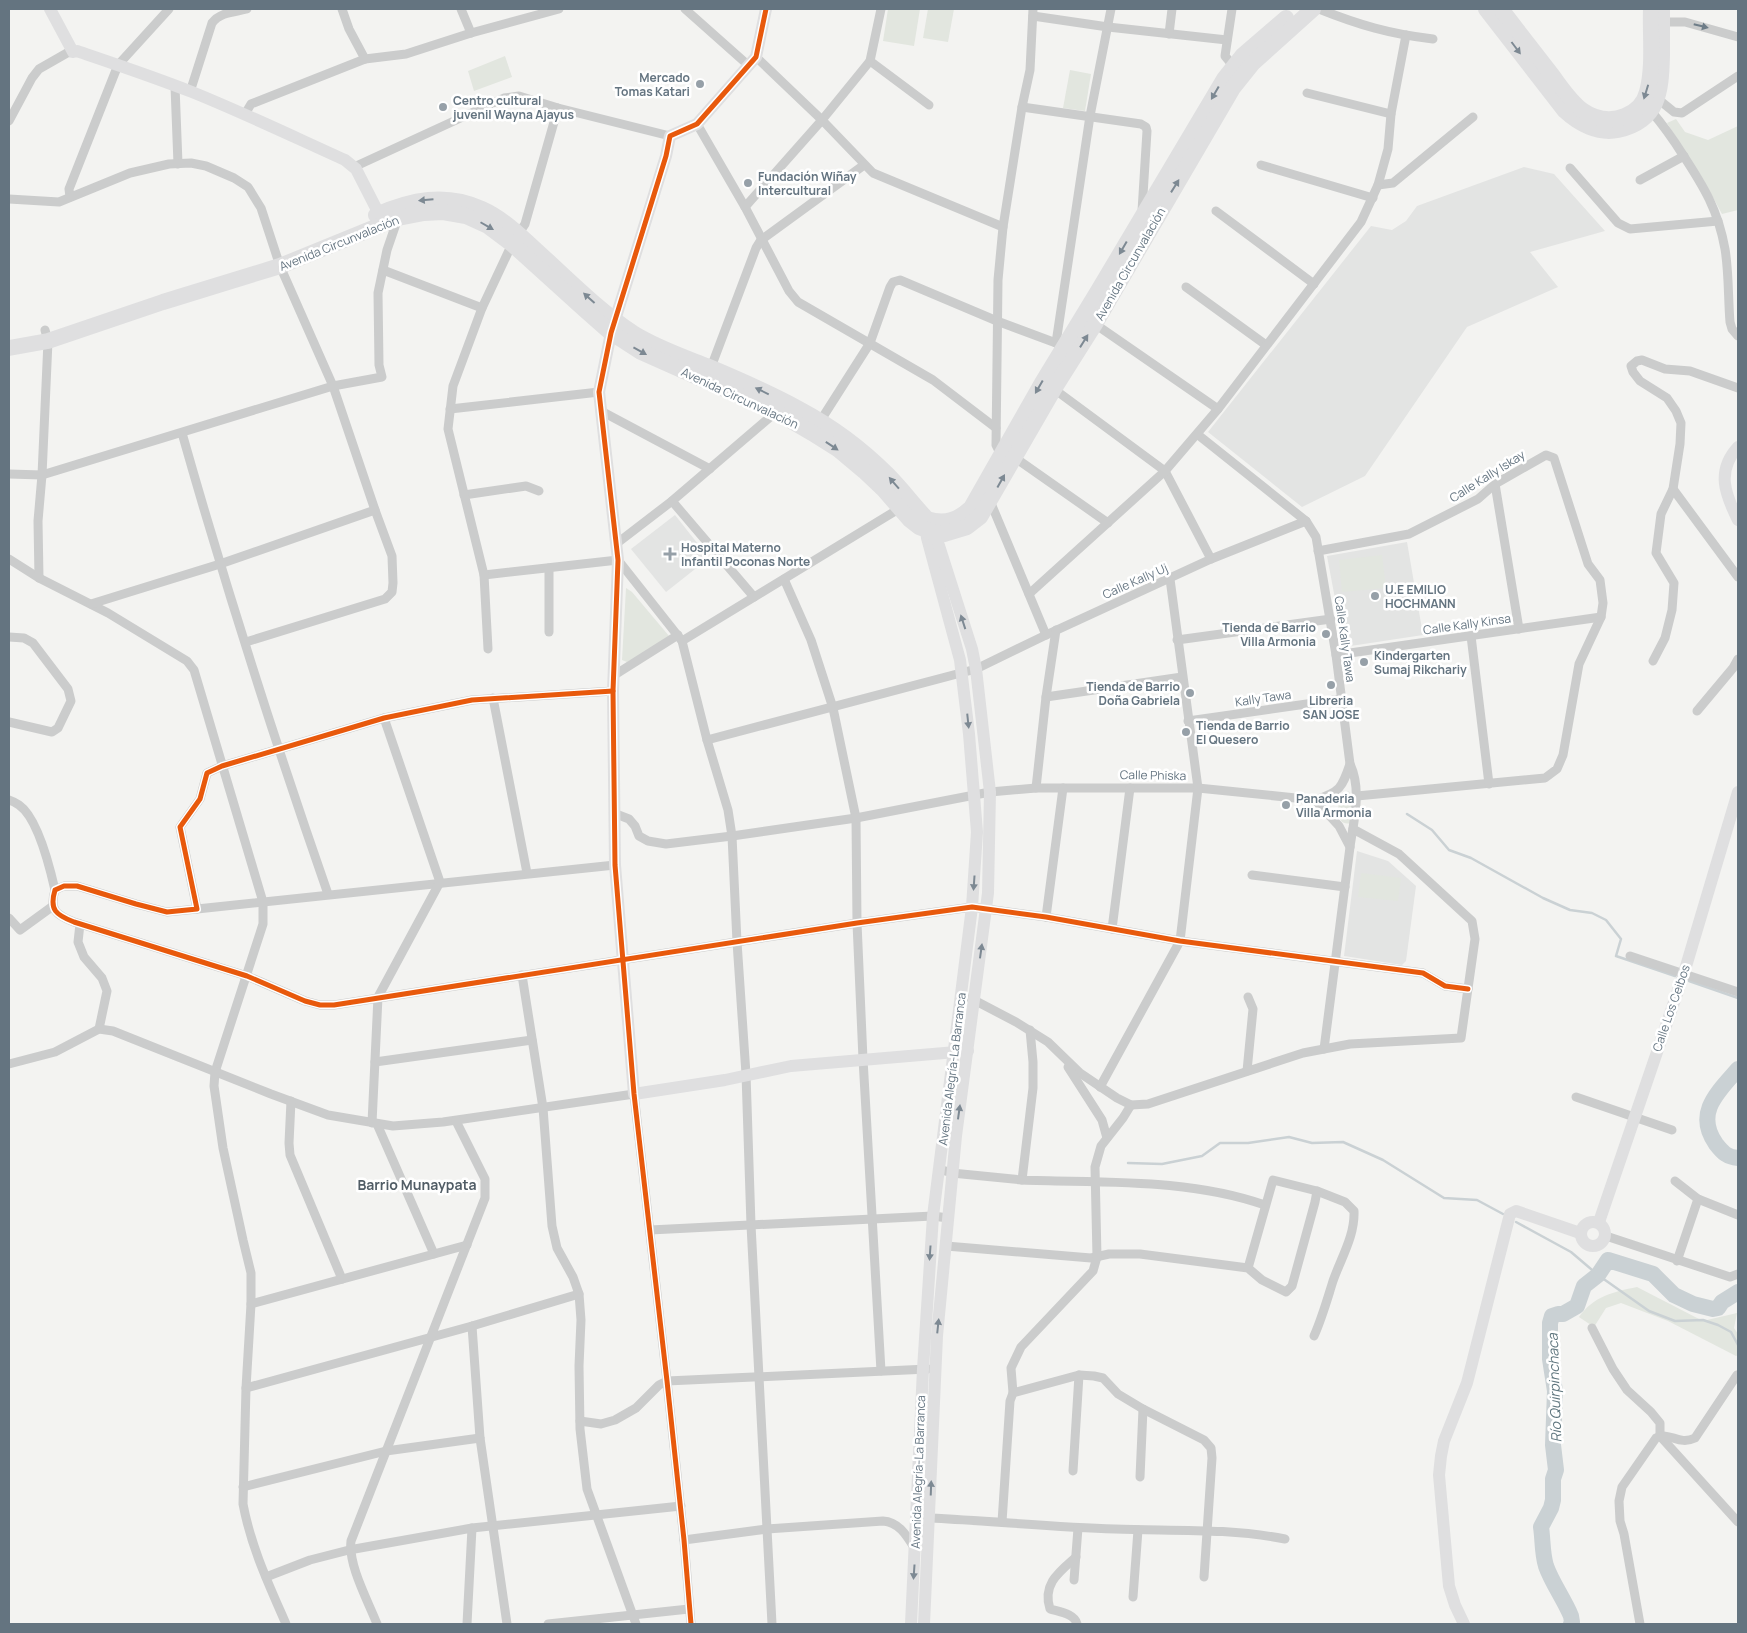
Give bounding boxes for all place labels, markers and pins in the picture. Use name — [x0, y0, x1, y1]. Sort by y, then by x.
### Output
place label: Mercado Tomas Katari — [615, 69, 690, 100]
marker: Mercado Tomas Katari — [694, 78, 706, 90]
place label: Centro cultural juvenil Wayna Ajayus — [452, 92, 575, 123]
marker: Centro cultural juvenil Wayna Ajayus — [437, 101, 449, 113]
place label: Fundación Wiñay Intercultural — [758, 168, 857, 199]
marker: Fundación Wiñay Intercultural — [742, 177, 754, 189]
place label: Hospital Materno Infantil Poconas Norte — [681, 539, 810, 570]
marker: Hospital Materno Infantil Poconas Norte — [663, 547, 677, 561]
place label: U.E EMILIO HOCHMANN — [1385, 581, 1456, 612]
marker: U.E EMILIO HOCHMANN — [1369, 590, 1381, 602]
place label: Tienda de Barrio Villa Armonia — [1222, 619, 1316, 650]
marker: Tienda de Barrio Villa Armonia — [1320, 628, 1332, 640]
place label: Kindergarten Sumaj Rikchariy — [1374, 647, 1467, 678]
marker: Kindergarten Sumaj Rikchariy — [1358, 656, 1370, 668]
place label: Tienda de Barrio Doña Gabriela — [1086, 678, 1180, 709]
marker: Libreria SAN JOSE — [1325, 679, 1337, 691]
marker: Tienda de Barrio Doña Gabriela — [1184, 687, 1196, 699]
place label: Libreria SAN JOSE — [1303, 692, 1359, 723]
place label: Tienda de Barrio El Quesero — [1196, 717, 1290, 748]
marker: Tienda de Barrio El Quesero — [1180, 726, 1192, 738]
place label: Panaderia Villa Armonia — [1296, 790, 1372, 821]
marker: Panaderia Villa Armonia — [1280, 799, 1292, 811]

